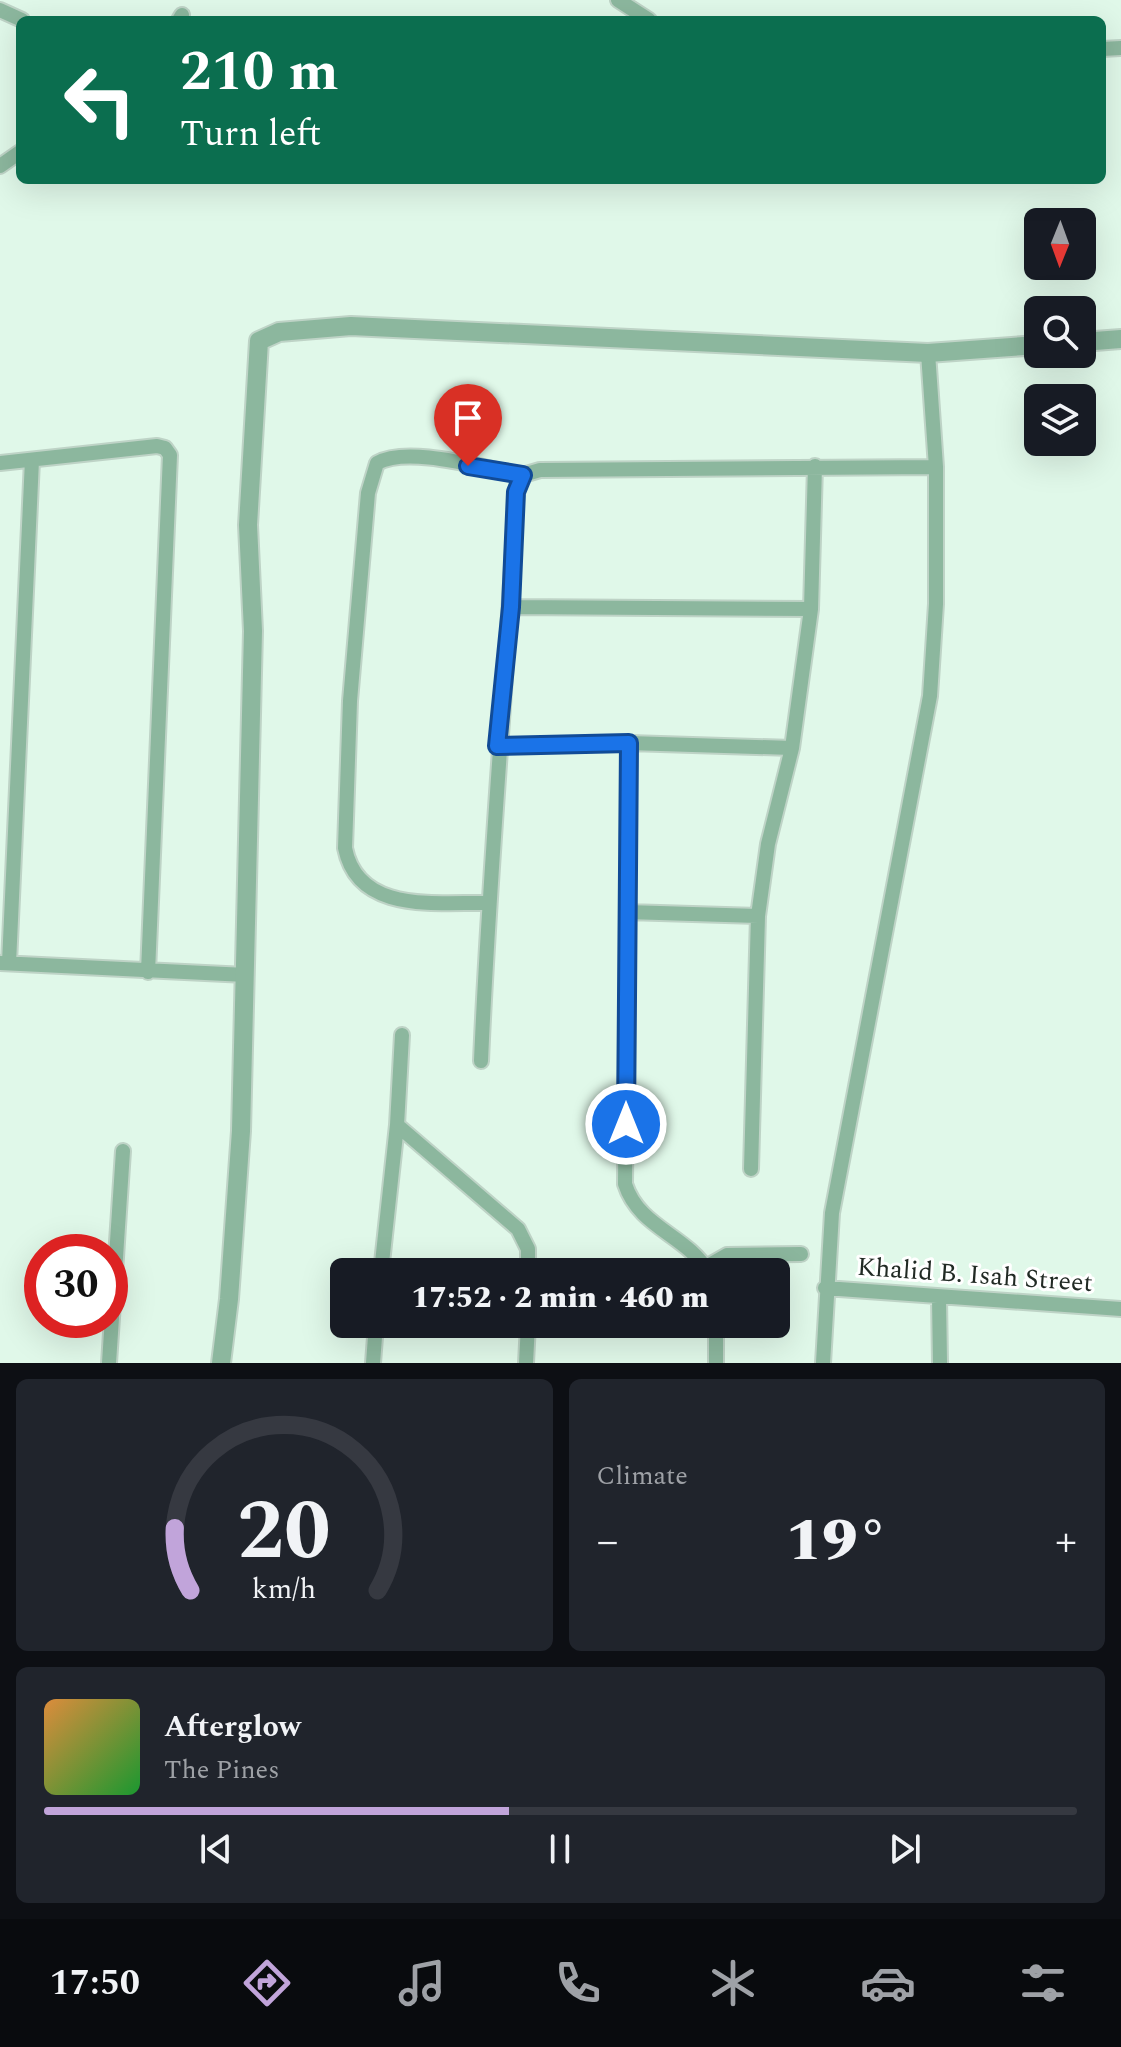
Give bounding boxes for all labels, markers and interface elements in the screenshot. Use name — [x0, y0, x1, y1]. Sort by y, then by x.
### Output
text: 210 m — [180, 30, 339, 115]
icon: left — [48, 48, 152, 152]
text: Turn left — [180, 107, 321, 162]
north arrow — [1024, 208, 1096, 280]
map controls — [1024, 208, 1096, 456]
button: search — [1024, 296, 1096, 368]
pin — [434, 384, 502, 466]
button: layers — [1024, 384, 1096, 456]
icon: arrive — [446, 396, 490, 440]
position arrow — [584, 1082, 668, 1166]
speed limit sign: 30 — [24, 1234, 128, 1338]
street label: Khalid B. Isah Street — [856, 1247, 1094, 1303]
text: 17:52 · 2 min · 460 m — [411, 1275, 709, 1321]
text: Climate — [597, 1456, 688, 1496]
text: 20 — [238, 1469, 331, 1596]
text: 19° — [786, 1495, 888, 1587]
text: − — [597, 1508, 619, 1575]
text: + — [1055, 1508, 1077, 1575]
text: km/h — [252, 1568, 316, 1611]
text: Afterglow — [164, 1704, 301, 1750]
text: The Pines — [164, 1750, 279, 1790]
icon: previous — [194, 1827, 238, 1871]
icon: pause — [538, 1827, 582, 1871]
icon: next — [883, 1827, 927, 1871]
icon: directions — [239, 1955, 295, 2011]
icon: music — [394, 1955, 450, 2011]
icon: phone — [550, 1955, 606, 2011]
icon: climate — [705, 1955, 761, 2011]
icon: car — [860, 1955, 916, 2011]
icon: filters — [1015, 1955, 1071, 2011]
text: 17:50 — [50, 1956, 140, 2011]

